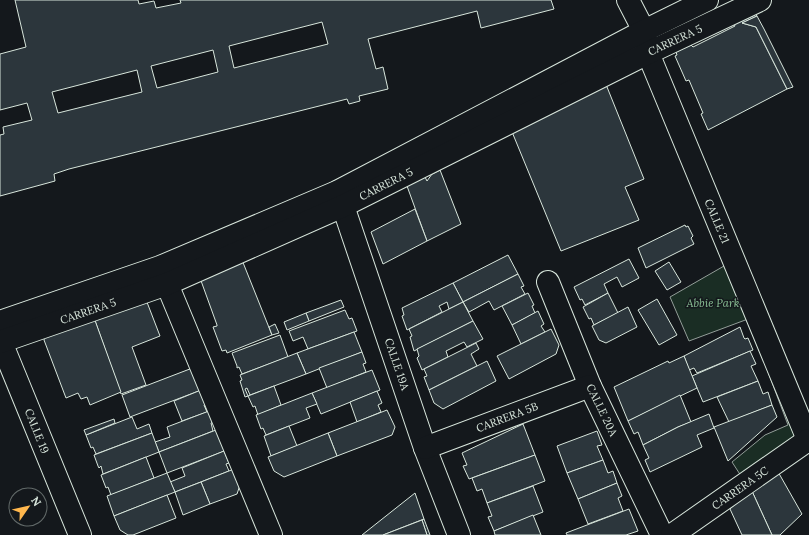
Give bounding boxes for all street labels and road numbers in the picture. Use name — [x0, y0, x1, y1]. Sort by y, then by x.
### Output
street label: CARRERA 5 — [646, 21, 704, 59]
street label: CARRERA 5 — [357, 165, 415, 203]
street label: CALLE 21 — [701, 197, 733, 245]
street label: CARRERA 5 — [58, 295, 118, 327]
street label: CALLE 19A — [382, 336, 413, 393]
street label: CALLE 20A — [583, 382, 621, 439]
street label: CARRERA 5B — [474, 399, 540, 435]
street label: CALLE 19 — [22, 406, 52, 456]
street label: CARRERA 5C — [709, 463, 771, 513]

